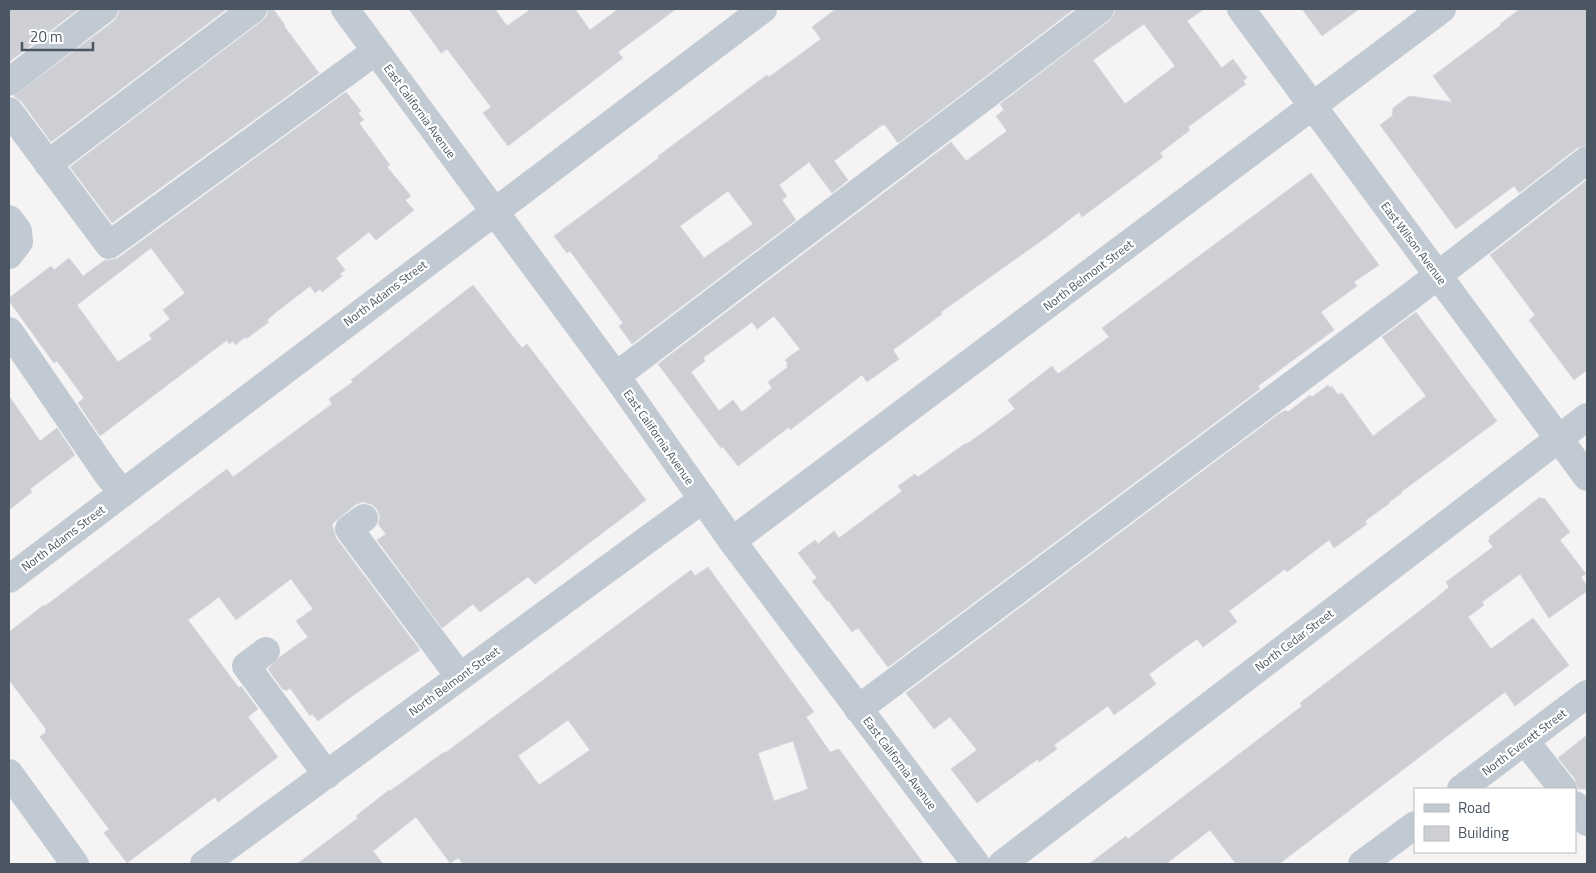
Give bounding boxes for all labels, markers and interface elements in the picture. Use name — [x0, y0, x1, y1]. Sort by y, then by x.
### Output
scale bar — [22, 20, 94, 52]
text: 20 m — [30, 25, 63, 48]
street label: East California Avenue — [379, 60, 461, 162]
street label: East Wilson Avenue — [1376, 197, 1452, 289]
street label: North Belmont Street — [1039, 234, 1138, 315]
street label: North Adams Street — [339, 255, 431, 331]
street label: East California Avenue — [619, 385, 699, 489]
street label: North Adams Street — [17, 500, 109, 576]
street label: North Cedar Street — [1251, 604, 1338, 676]
street label: North Belmont Street — [404, 641, 504, 721]
street label: North Everett Street — [1478, 703, 1571, 780]
street label: East California Avenue — [859, 712, 941, 814]
legend — [1414, 788, 1576, 853]
text: Road — [1458, 796, 1490, 819]
text: Building — [1458, 821, 1509, 844]

